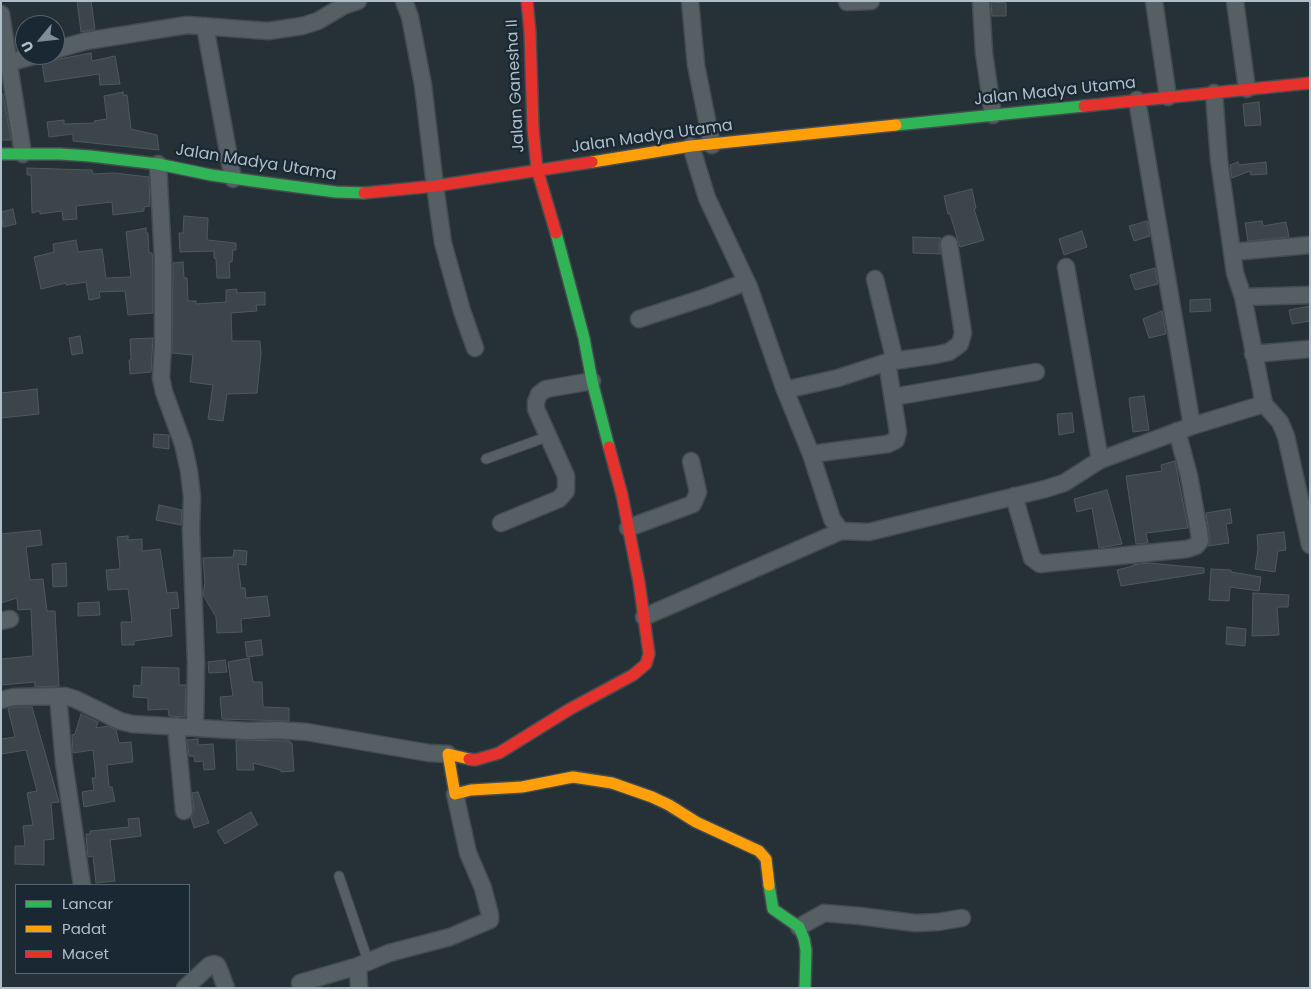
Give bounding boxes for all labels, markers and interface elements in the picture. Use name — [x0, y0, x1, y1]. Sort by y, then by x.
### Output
north arrow — [15, 15, 65, 65]
street label: Jalan Ganesha II — [503, 19, 529, 153]
text: U — [16, 38, 39, 56]
street label: Jalan Madya Utama — [973, 74, 1137, 110]
street label: Jalan Madya Utama — [570, 116, 734, 158]
street label: Jalan Madya Utama — [174, 141, 338, 185]
legend — [15, 884, 190, 974]
text: Lancar — [62, 893, 113, 914]
text: Padat — [62, 918, 107, 939]
text: Macet — [62, 943, 109, 964]

